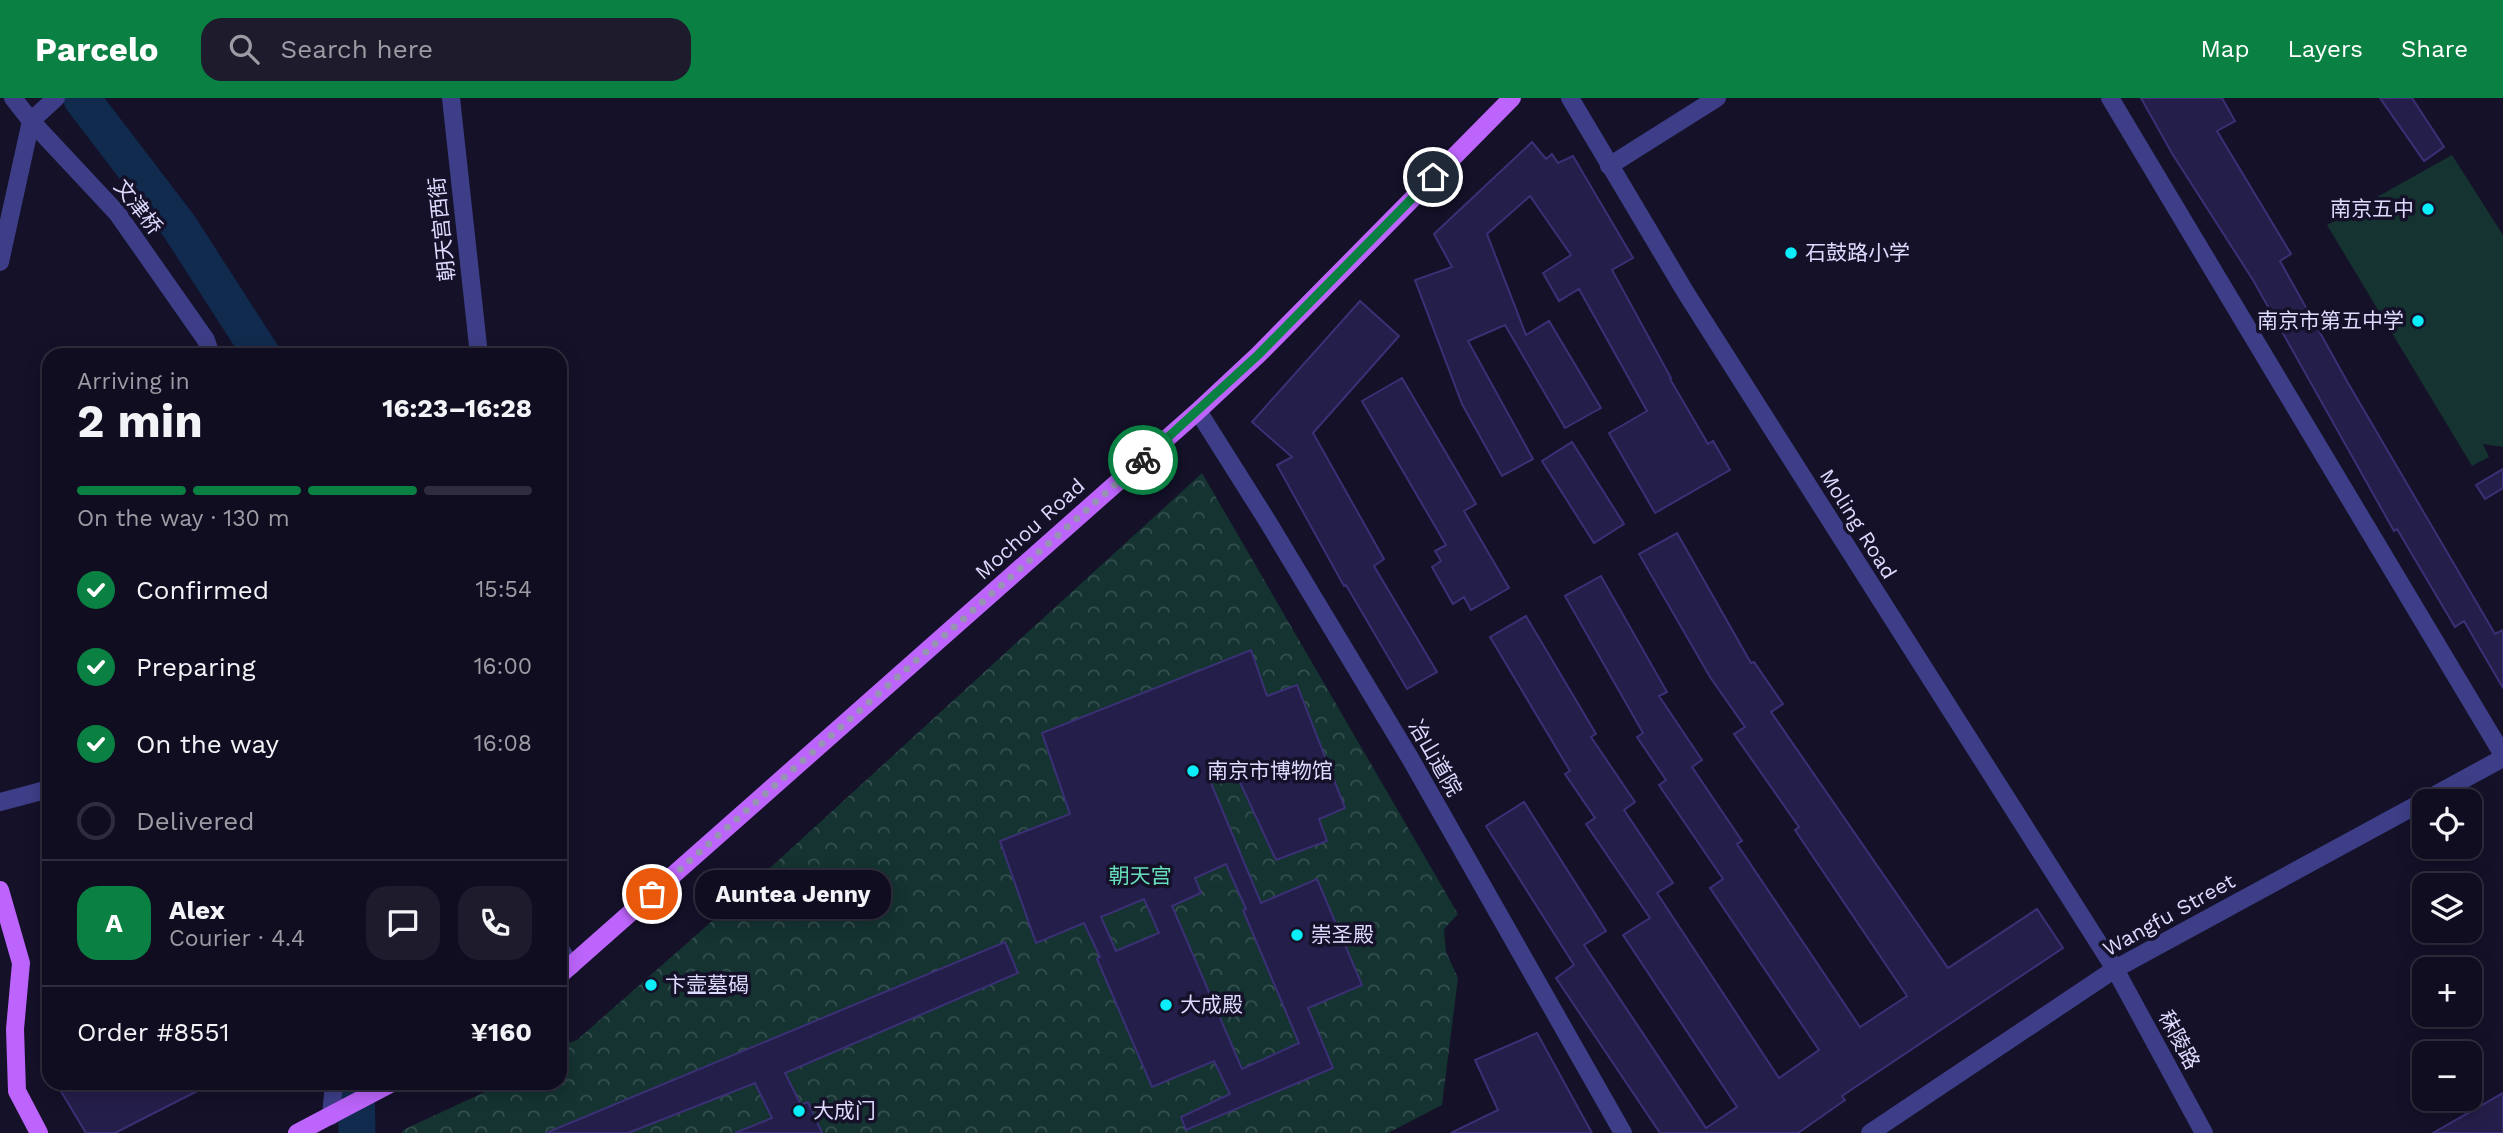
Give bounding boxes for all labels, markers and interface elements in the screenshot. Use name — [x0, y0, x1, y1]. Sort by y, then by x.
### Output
search box — [201, 18, 691, 81]
text: Parcelo — [35, 30, 159, 69]
icon: search — [225, 30, 263, 68]
text: Search here — [281, 34, 433, 64]
text: Map — [2201, 35, 2249, 63]
text: Layers — [2287, 35, 2363, 63]
text: Share — [2401, 35, 2468, 63]
pin — [1403, 147, 1463, 207]
icon: home — [1414, 158, 1452, 196]
street label: 文津桥 — [109, 174, 168, 239]
street label: 朝天宫西街 — [424, 176, 459, 283]
place label: 南京五中 — [2330, 196, 2414, 221]
marker: 南京五中 — [2420, 201, 2436, 217]
place label: 石鼓路小学 — [1805, 240, 1910, 265]
marker: 石鼓路小学 — [1783, 245, 1799, 261]
place label: 南京市第五中学 — [2257, 308, 2404, 333]
marker: 南京市第五中学 — [2410, 313, 2426, 329]
text: Arriving in — [77, 368, 190, 395]
text: 16:23–16:28 — [382, 393, 532, 423]
text: 2 min — [77, 394, 203, 448]
courier — [1108, 425, 1178, 495]
icon: bike — [1124, 441, 1162, 479]
street label: Moling Road — [1815, 464, 1902, 583]
street label: Mochou Road — [970, 473, 1090, 584]
text: On the way · 130 m — [77, 505, 290, 532]
icon: check — [77, 571, 115, 609]
text: Confirmed — [136, 575, 269, 605]
text: 15:54 — [475, 576, 532, 603]
icon: check — [77, 648, 115, 686]
text: Preparing — [136, 652, 256, 682]
text: 16:00 — [474, 653, 532, 680]
street label: 冶山道院 — [1404, 715, 1467, 800]
icon: check — [77, 725, 115, 763]
text: On the way — [136, 729, 279, 759]
text: 16:08 — [474, 730, 532, 757]
place label: 南京市博物馆 — [1207, 758, 1333, 783]
marker: 南京市博物馆 — [1185, 763, 1201, 779]
map controls — [2412, 789, 2482, 1111]
button: locate — [2412, 789, 2482, 859]
text: Delivered — [136, 806, 255, 836]
park label: 朝天宫 — [1109, 863, 1172, 888]
pin — [622, 864, 682, 924]
street label: Wangfu Street — [2098, 868, 2239, 961]
callout: Auntea Jenny — [694, 870, 890, 918]
button: layers — [2412, 873, 2482, 943]
icon: bag — [633, 875, 671, 913]
text: Auntea Jenny — [715, 881, 871, 908]
button: chat — [366, 886, 440, 960]
button: phone — [458, 886, 532, 960]
text: Alex — [169, 895, 225, 925]
text: A — [105, 908, 123, 938]
place label: 崇圣殿 — [1311, 922, 1374, 947]
text: Courier · 4.4 — [169, 925, 305, 952]
marker: 崇圣殿 — [1289, 927, 1305, 943]
button: + — [2412, 957, 2482, 1027]
place label: 卞壸墓碣 — [665, 972, 749, 997]
marker: 卞壸墓碣 — [643, 977, 659, 993]
place label: 大成殿 — [1180, 992, 1243, 1017]
marker: 大成殿 — [1158, 997, 1174, 1013]
street label: 秣陵路 — [2154, 1006, 2205, 1073]
text: Order #8551 — [77, 1017, 230, 1047]
text: ¥160 — [471, 1017, 532, 1047]
button: − — [2412, 1041, 2482, 1111]
place label: 大成门 — [813, 1098, 876, 1123]
marker: 大成门 — [791, 1103, 807, 1119]

